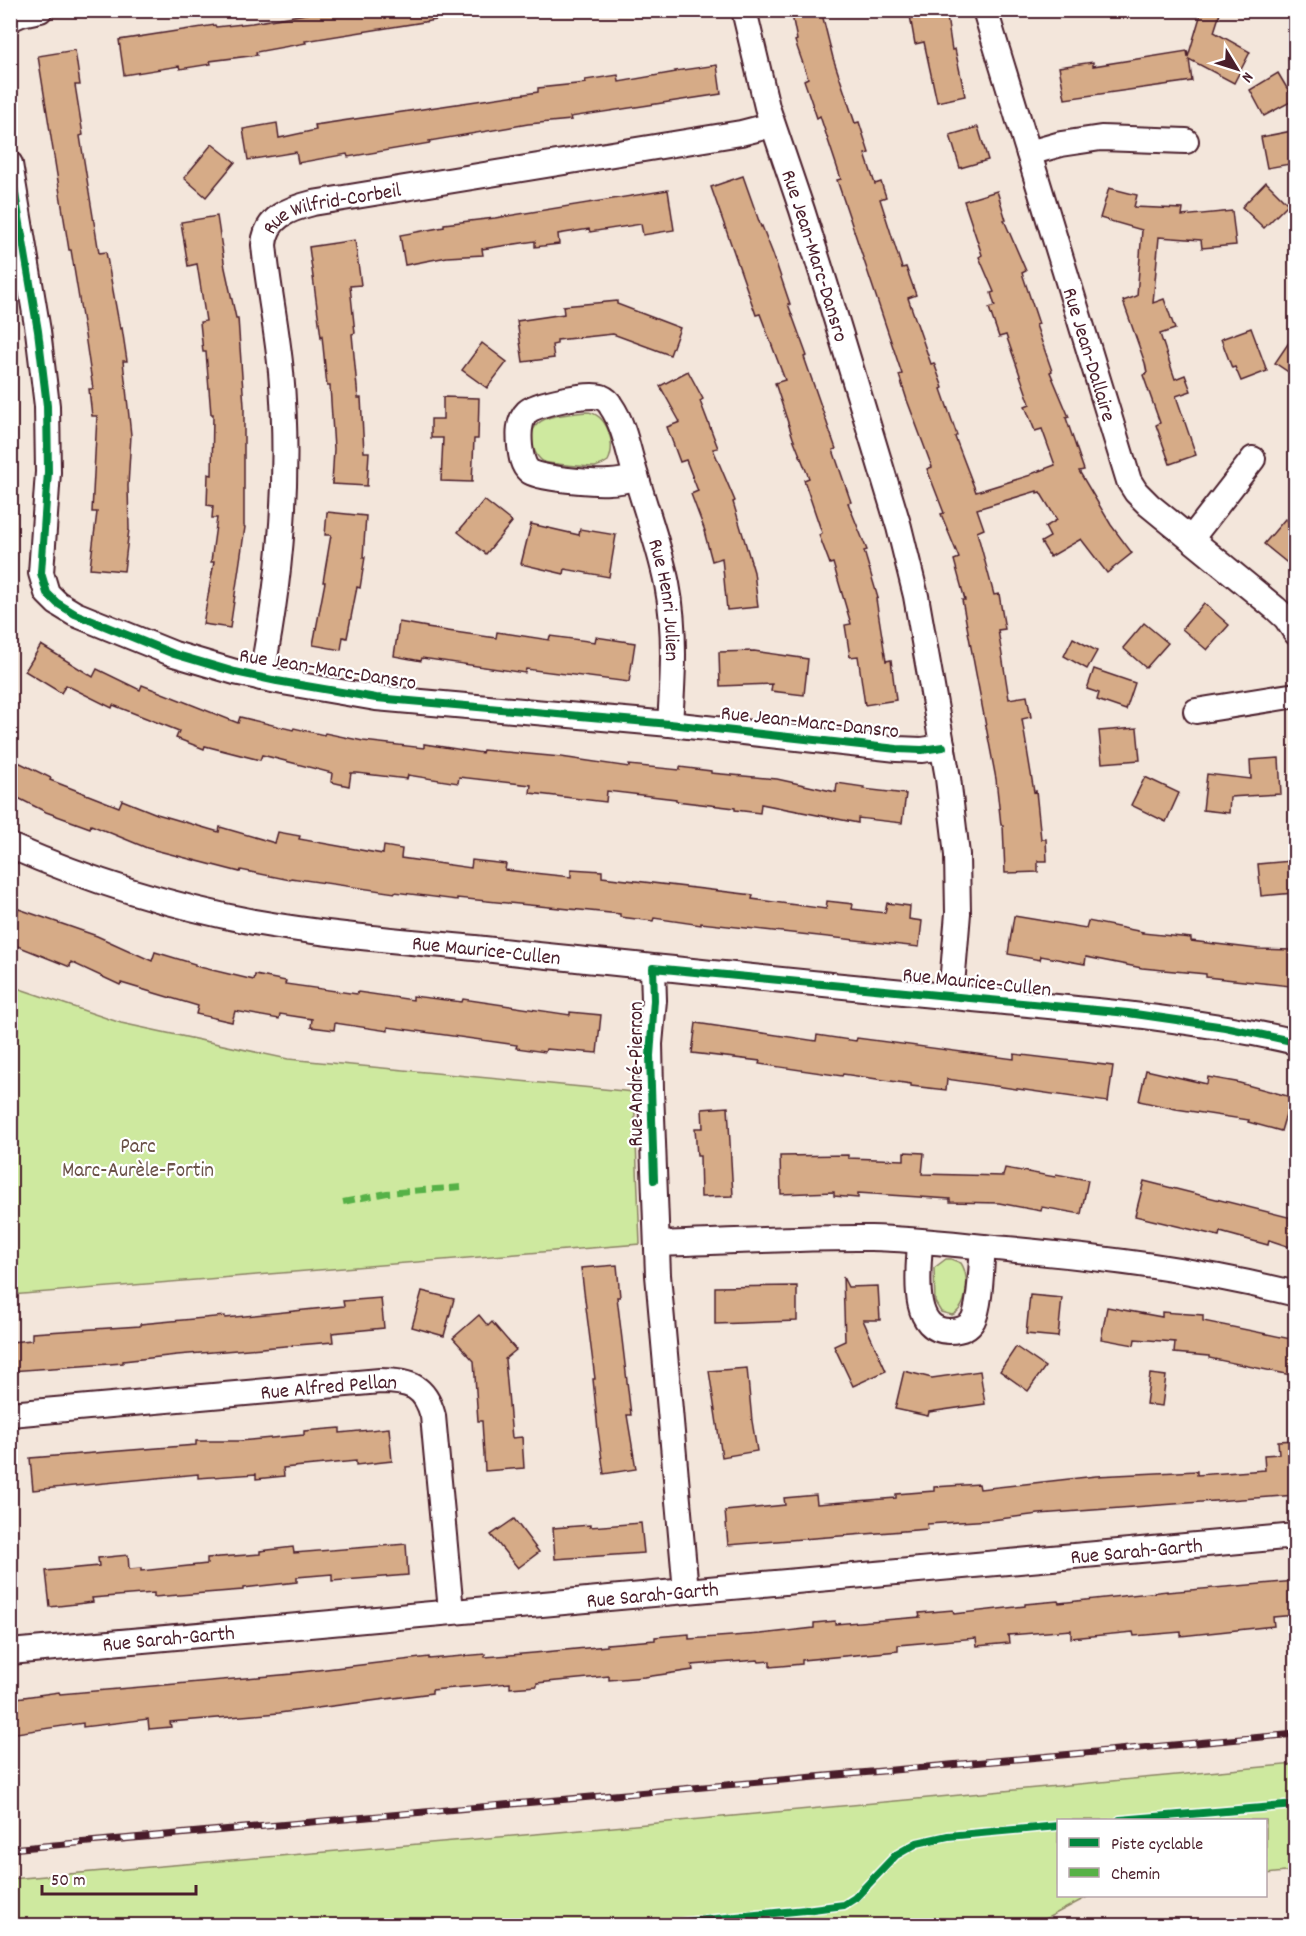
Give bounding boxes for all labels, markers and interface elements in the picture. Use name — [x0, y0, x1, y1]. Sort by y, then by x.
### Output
north arrow — [1207, 39, 1267, 99]
text: N — [1235, 67, 1258, 87]
street label: Rue Jean-Marc-Dansro — [771, 166, 854, 346]
street label: Rue Wilfrid-Corbeil — [256, 177, 404, 241]
street label: Rue Jean-Dallaire — [1053, 285, 1122, 426]
street label: Rue Henri Julien — [638, 536, 685, 661]
street label: Rue Jean-Marc-Dansro — [237, 642, 418, 700]
street label: Rue Jean-Marc-Dansro — [719, 700, 900, 748]
street label: Rue Maurice-Cullen — [410, 930, 562, 975]
street label: Rue Maurice-Cullen — [901, 961, 1053, 1007]
street label: Rue André-Pierron — [623, 1001, 653, 1147]
park label: Parc Marc-Aurèle-Fortin — [62, 1133, 214, 1187]
street label: Rue Alfred Pellan — [259, 1369, 398, 1410]
street label: Rue Sarah-Garth — [1069, 1532, 1204, 1574]
street label: Rue Sarah-Garth — [585, 1576, 720, 1618]
street label: Rue Sarah-Garth — [101, 1620, 236, 1662]
legend — [1057, 1819, 1267, 1897]
text: Piste cyclable — [1111, 1833, 1203, 1858]
scale bar — [42, 1858, 196, 1896]
text: Chemin — [1111, 1863, 1160, 1888]
text: 50 m — [51, 1869, 86, 1894]

